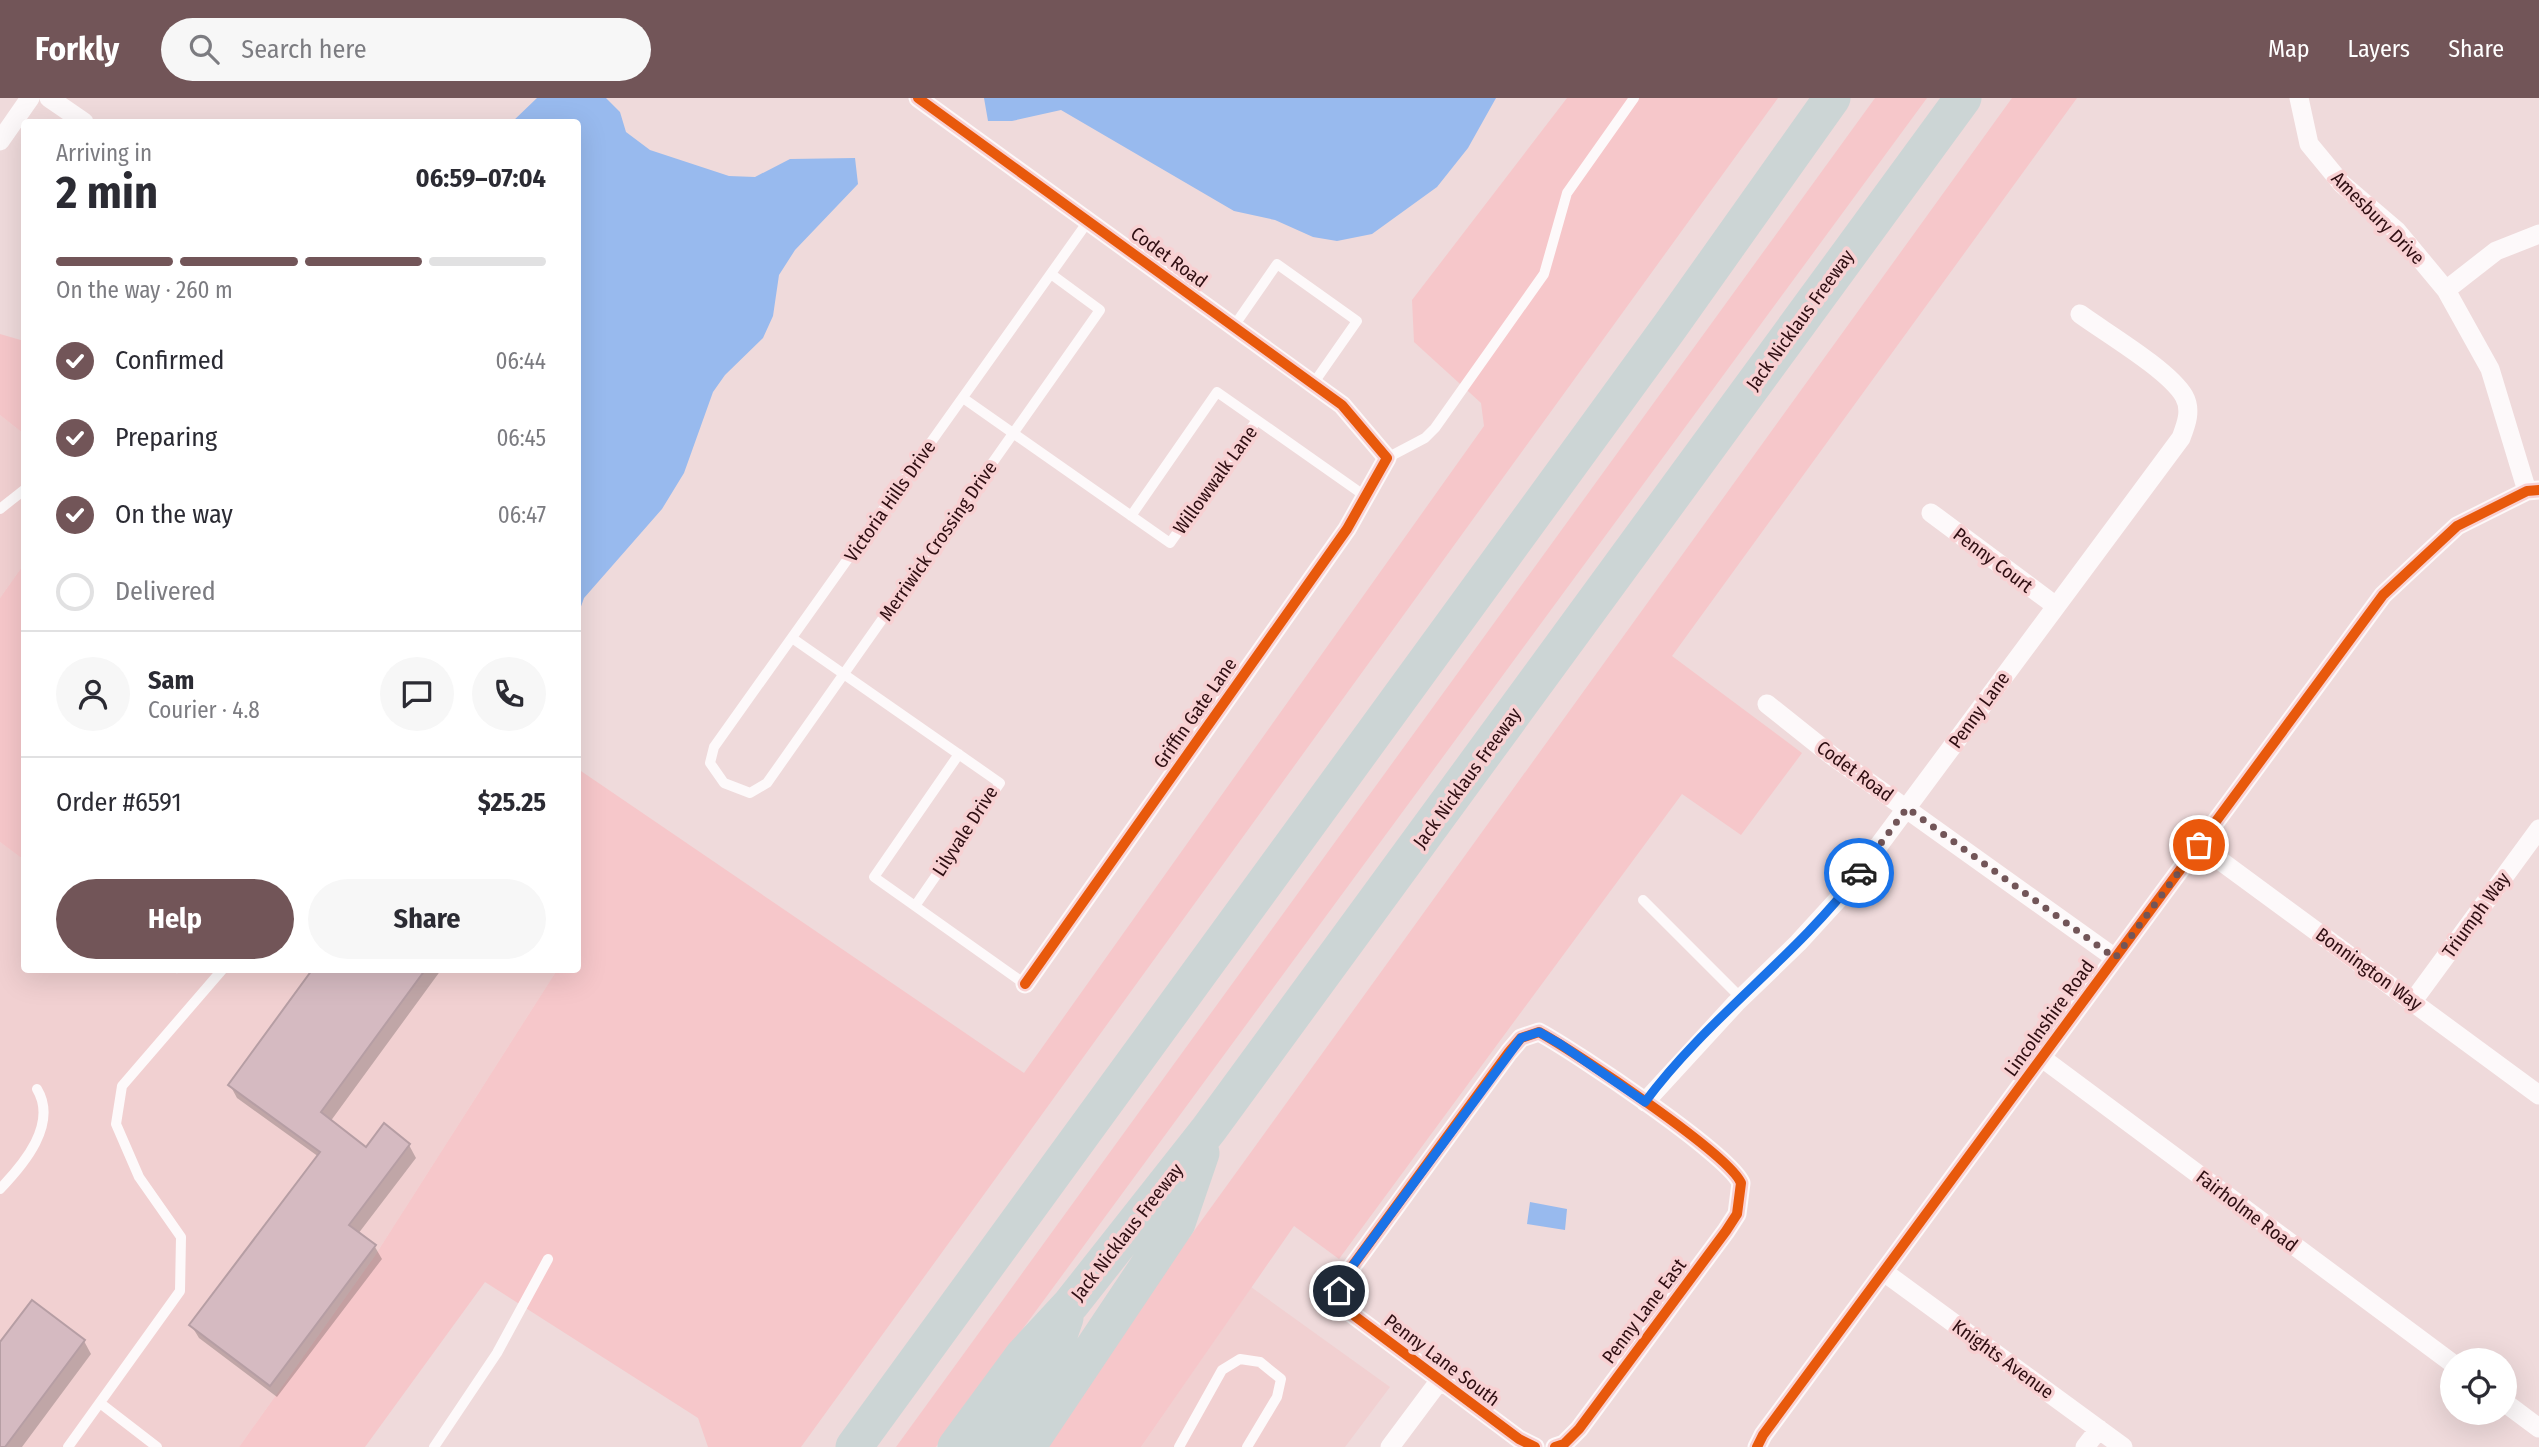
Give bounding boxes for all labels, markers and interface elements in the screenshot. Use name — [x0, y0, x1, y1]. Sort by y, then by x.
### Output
search box — [161, 18, 651, 81]
text: Forkly — [35, 29, 119, 69]
icon: search — [185, 30, 223, 68]
text: Search here — [241, 34, 367, 65]
text: Map — [2268, 35, 2310, 63]
text: Layers — [2348, 35, 2410, 63]
text: Share — [2448, 35, 2504, 63]
text: Arriving in — [56, 139, 152, 167]
text: 06:59–07:04 — [416, 163, 546, 194]
text: 2 min — [56, 165, 158, 220]
street label: Amesbury Drive — [2327, 167, 2429, 269]
street label: Codet Road — [1126, 222, 1212, 292]
street label: Jack Nicklaus Freeway — [1741, 245, 1859, 395]
text: On the way · 260 m — [56, 276, 233, 304]
icon: check — [56, 342, 94, 380]
text: Confirmed — [115, 345, 225, 376]
text: 06:44 — [496, 347, 546, 375]
icon: check — [56, 419, 94, 457]
street label: Willowwalk Lane — [1168, 421, 1262, 539]
text: Preparing — [115, 422, 217, 453]
text: 06:45 — [496, 424, 546, 452]
street label: Victoria Hills Drive — [840, 436, 940, 566]
street label: Merriwick Crossing Drive — [874, 457, 1002, 625]
icon: check — [56, 496, 94, 534]
text: On the way — [115, 499, 233, 530]
text: 06:47 — [498, 501, 546, 529]
street label: Penny Court — [1949, 523, 2038, 598]
text: Delivered — [115, 576, 216, 607]
street label: Griffin Gate Lane — [1148, 653, 1242, 773]
button: person — [56, 657, 130, 731]
button: chat — [380, 657, 454, 731]
button: phone — [472, 657, 546, 731]
text: Sam — [148, 665, 194, 696]
street label: Penny Lane — [1944, 667, 2014, 753]
text: Courier · 4.8 — [148, 696, 260, 724]
street label: Jack Nicklaus Freeway — [1408, 703, 1526, 853]
street label: Codet Road — [1812, 736, 1898, 806]
street label: Lilyvale Drive — [927, 782, 1003, 880]
text: Order #6591 — [56, 787, 182, 818]
text: $25.25 — [478, 787, 546, 818]
pin — [2169, 815, 2229, 875]
icon: bag — [2180, 826, 2218, 864]
courier — [1824, 838, 1894, 908]
icon: car — [1840, 854, 1878, 892]
street label: Triumph Way — [2437, 867, 2515, 962]
button: Help — [56, 879, 294, 959]
button: Share — [308, 879, 546, 959]
street label: Bonnington Way — [2311, 923, 2427, 1016]
street label: Lincolnshire Road — [1999, 955, 2099, 1081]
street label: Jack Nicklaus Freeway — [1066, 1158, 1188, 1305]
street label: Fairholme Road — [2192, 1165, 2302, 1257]
street label: Penny Lane East — [1597, 1253, 1691, 1368]
pin — [1309, 1261, 1369, 1321]
icon: home — [1320, 1272, 1358, 1310]
street label: Penny Lane South — [1380, 1309, 1504, 1411]
street label: Knights Avenue — [1948, 1315, 2058, 1403]
map controls — [2440, 1348, 2517, 1425]
button: locate — [2440, 1348, 2517, 1425]

